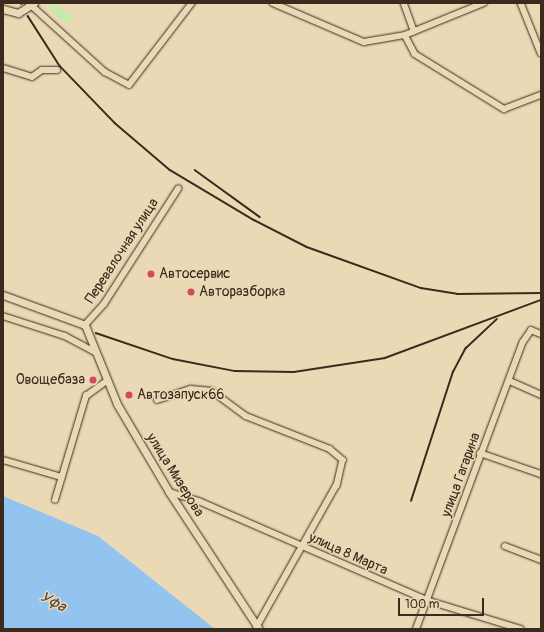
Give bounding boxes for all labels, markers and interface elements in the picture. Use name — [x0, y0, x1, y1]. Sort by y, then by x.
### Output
street label: Перевалочная улица — [82, 195, 162, 307]
place label: Автосервис — [159, 266, 230, 282]
marker: Автосервис — [146, 269, 156, 279]
place label: Авторазборка — [199, 284, 285, 300]
marker: Авторазборка — [186, 287, 196, 297]
place label: Овощебаза — [16, 372, 85, 388]
marker: Овощебаза — [88, 375, 98, 385]
place label: Автозапуск66 — [137, 387, 224, 403]
marker: Автозапуск66 — [124, 390, 134, 400]
street label: улица Мизерова — [143, 430, 207, 520]
street label: улица Гагарина — [438, 430, 484, 520]
street label: улица 8 Марта — [306, 529, 390, 579]
water label: Уфа — [37, 588, 69, 616]
scale bar — [400, 590, 486, 616]
text: 100 m — [405, 597, 439, 612]

